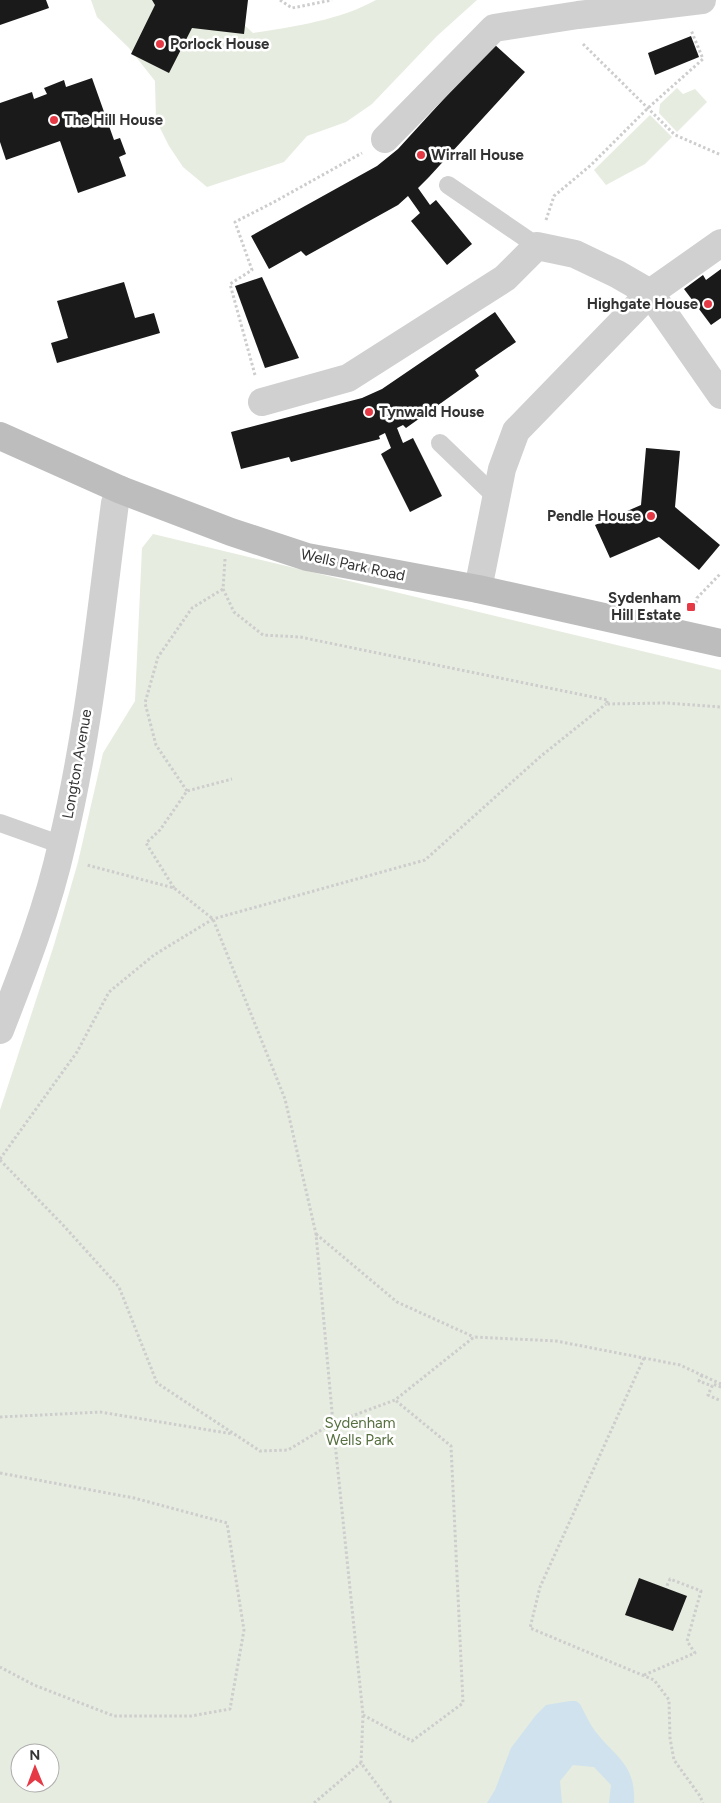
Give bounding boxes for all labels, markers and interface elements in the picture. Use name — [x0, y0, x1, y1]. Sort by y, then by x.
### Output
place label: Porlock House — [170, 35, 270, 53]
marker: Porlock House — [154, 38, 166, 50]
place label: The Hill House — [64, 111, 164, 129]
marker: The Hill House — [48, 114, 60, 126]
place label: Wirrall House — [431, 146, 524, 164]
marker: Wirrall House — [415, 149, 427, 161]
place label: Highgate House — [587, 295, 699, 313]
marker: Highgate House — [702, 298, 714, 310]
place label: Tynwald House — [379, 403, 485, 421]
marker: Tynwald House — [363, 406, 375, 418]
place label: Pendle House — [547, 507, 642, 525]
marker: Pendle House — [645, 510, 657, 522]
street label: Wells Park Road — [299, 545, 407, 585]
place label: Sydenham Hill Estate — [608, 589, 682, 624]
marker: Sydenham Hill Estate — [685, 601, 697, 613]
street label: Longton Avenue — [59, 708, 95, 820]
park label: Sydenham Wells Park — [324, 1414, 396, 1449]
north arrow — [10, 1743, 60, 1793]
text: N — [29, 1747, 40, 1764]

